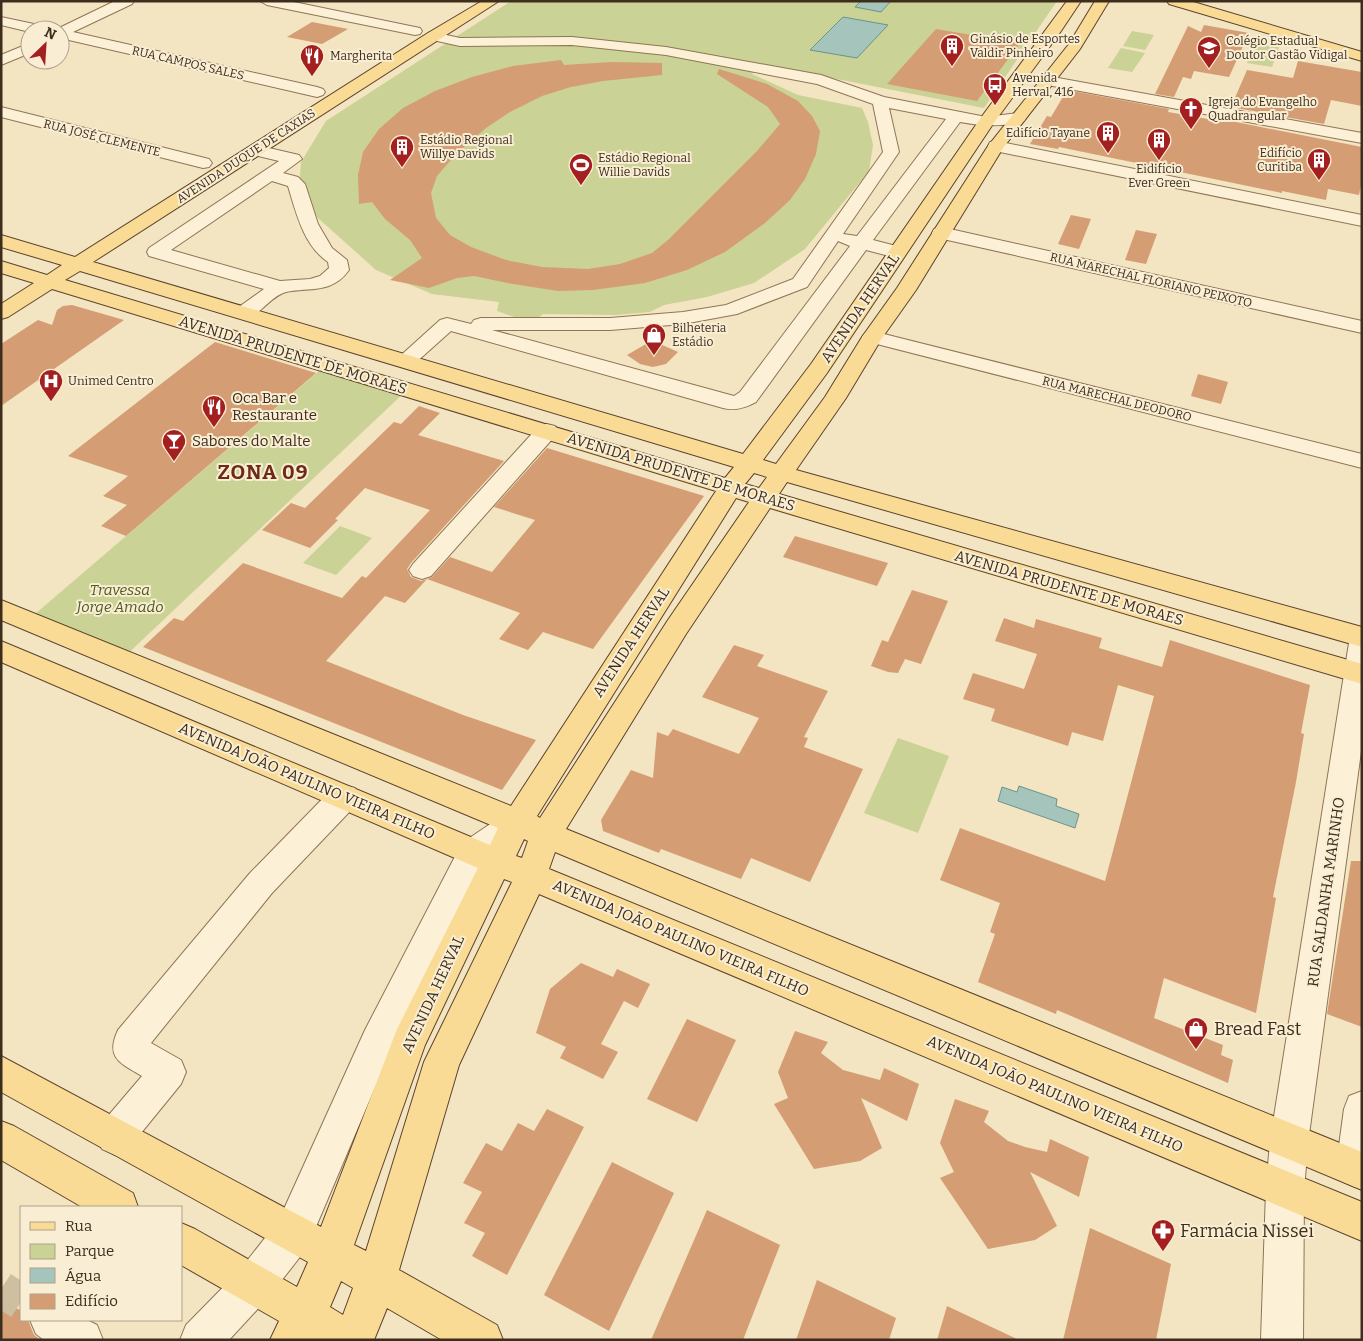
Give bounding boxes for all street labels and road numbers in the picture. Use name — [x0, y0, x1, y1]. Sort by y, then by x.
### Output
street label: RUA CAMPOS SALES — [131, 43, 245, 83]
street label: AVENIDA DUQUE DE CAXIAS — [174, 106, 318, 206]
street label: RUA JOSÉ CLEMENTE — [42, 116, 162, 159]
street label: AVENIDA HERVAL — [817, 250, 903, 366]
street label: RUA MARECHAL FLORIANO PEIXOTO — [1049, 250, 1253, 310]
street label: AVENIDA PRUDENTE DE MORAES — [177, 312, 409, 398]
street label: RUA MARECHAL DEODORO — [1041, 374, 1193, 424]
street label: AVENIDA PRUDENTE DE MORAES — [565, 429, 797, 515]
street label: AVENIDA PRUDENTE DE MORAES — [952, 547, 1186, 629]
street label: AVENIDA HERVAL — [589, 584, 673, 700]
street label: AVENIDA JOÃO PAULINO VIEIRA FILHO — [176, 719, 438, 843]
street label: RUA SALDANHA MARINHO — [1304, 796, 1348, 988]
street label: AVENIDA JOÃO PAULINO VIEIRA FILHO — [550, 876, 812, 1000]
street label: AVENIDA HERVAL — [398, 932, 468, 1056]
street label: AVENIDA JOÃO PAULINO VIEIRA FILHO — [924, 1032, 1186, 1156]

